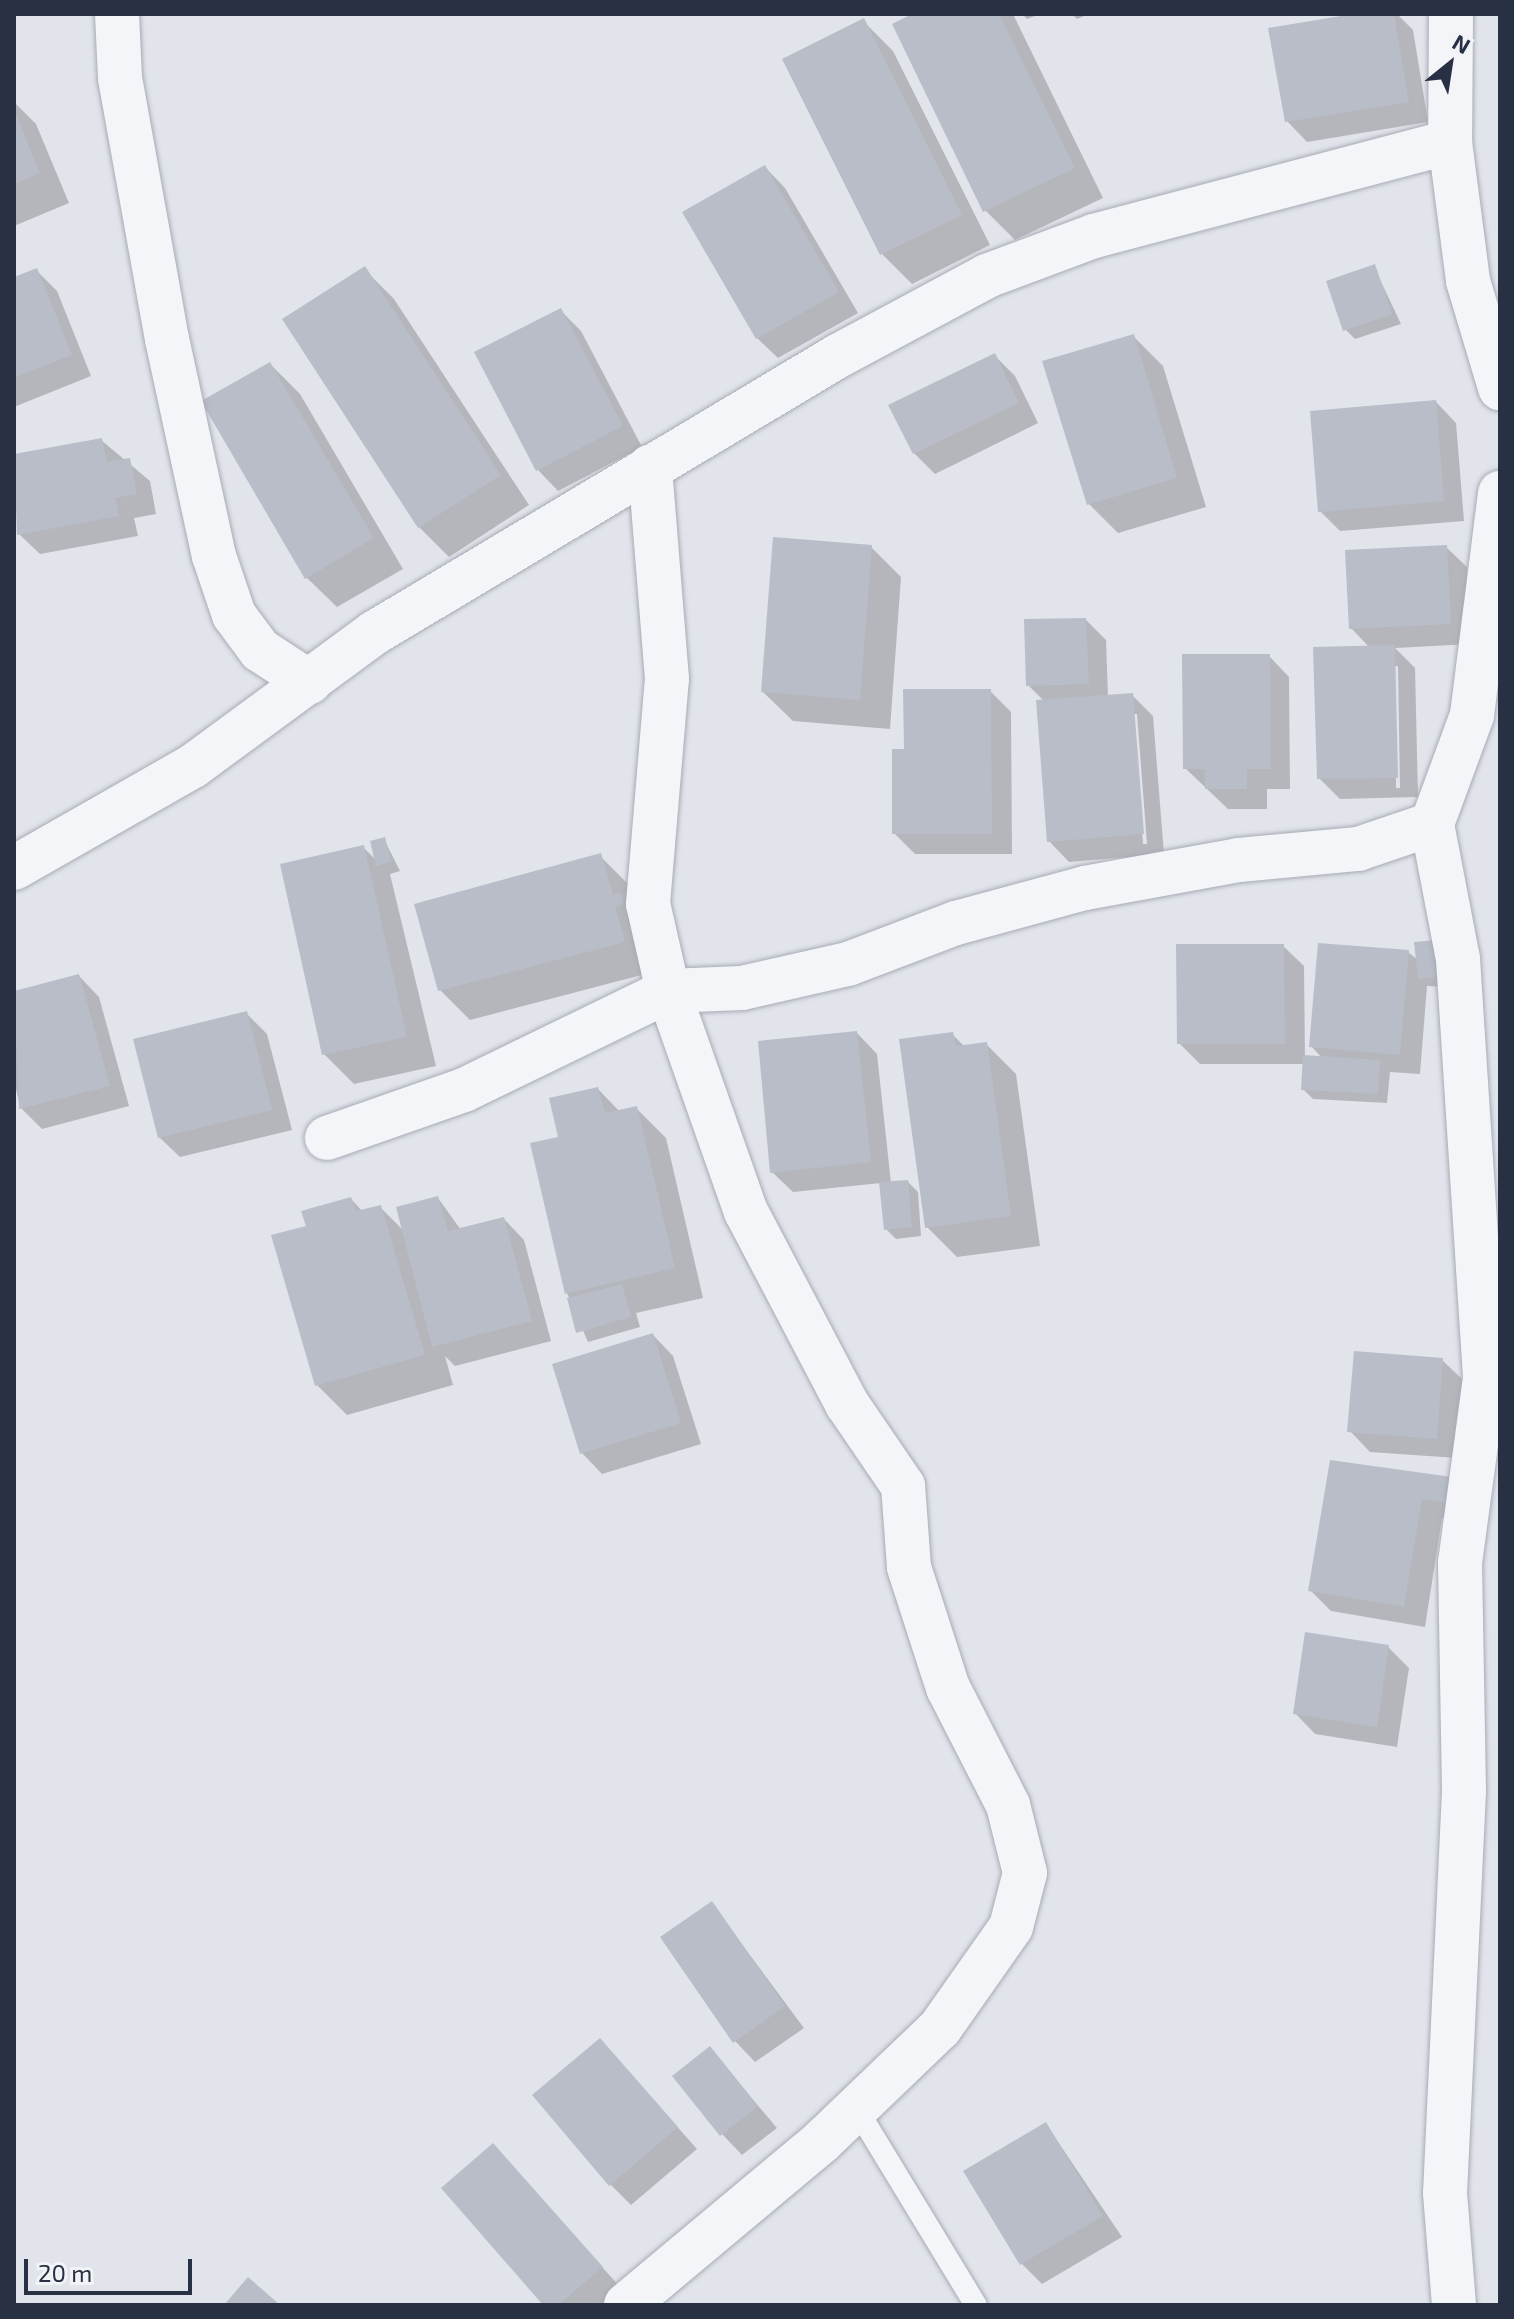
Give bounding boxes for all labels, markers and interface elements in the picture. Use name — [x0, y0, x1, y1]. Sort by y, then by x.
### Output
north arrow — [1410, 24, 1490, 104]
text: N — [1449, 28, 1475, 58]
scale bar — [28, 2243, 196, 2293]
text: 20 m — [38, 2258, 92, 2287]

